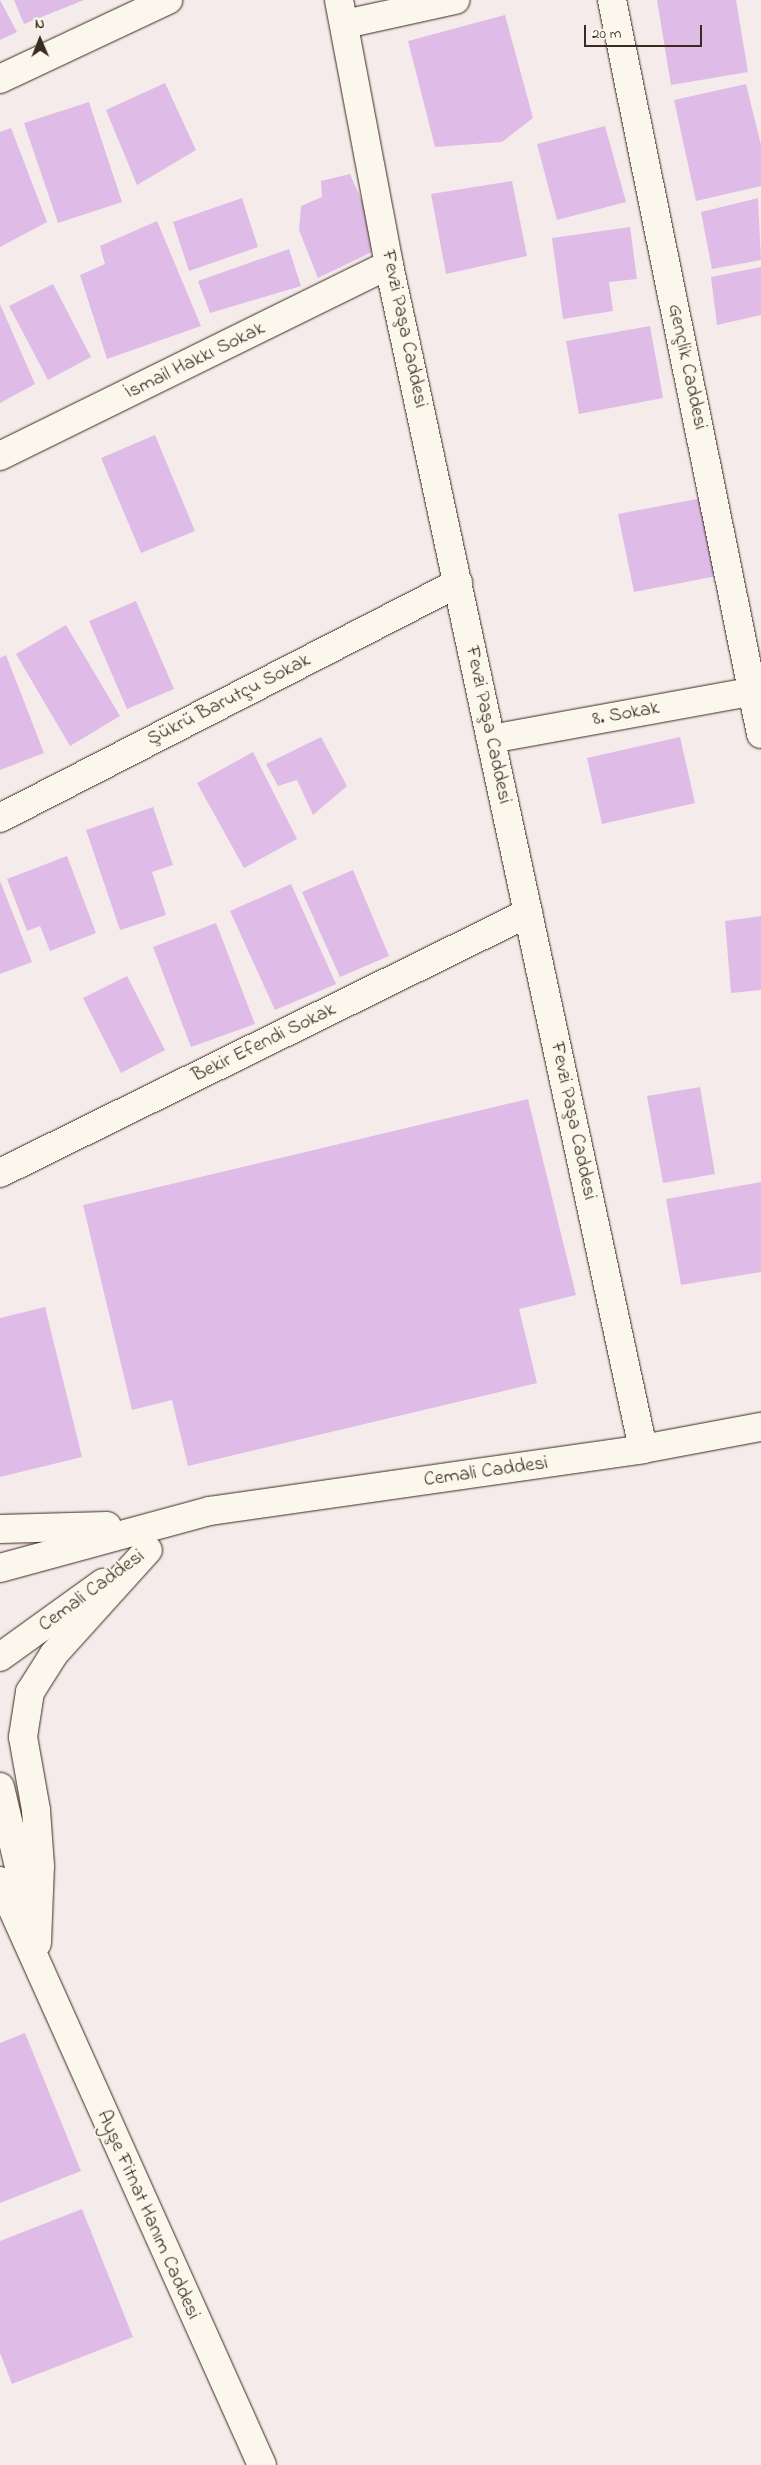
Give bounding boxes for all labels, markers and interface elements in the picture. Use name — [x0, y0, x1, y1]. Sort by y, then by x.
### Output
text: N — [35, 14, 45, 35]
north arrow — [15, 15, 65, 65]
scale bar — [586, 15, 704, 47]
text: 20 m — [592, 23, 621, 45]
street label: Fevzi Paşa Caddesi — [376, 248, 432, 410]
street label: Gençlik Caddesi — [662, 302, 712, 432]
street label: İsmail Hakkı Sokak — [121, 317, 269, 405]
street label: Fevzi Paşa Caddesi — [460, 644, 516, 806]
street label: Şükrü Barutçu Sokak — [143, 648, 315, 752]
street label: 8. Sokak — [591, 696, 661, 732]
street label: Bekir Efendi Sokak — [188, 998, 340, 1088]
street label: Fevzi Paşa Caddesi — [545, 1040, 601, 1202]
street label: Cemali Caddesi — [422, 1451, 550, 1493]
street label: Cemali Caddesi — [34, 1544, 150, 1638]
street label: Ayşe Fitnat Hanım Caddesi — [91, 2107, 205, 2323]

